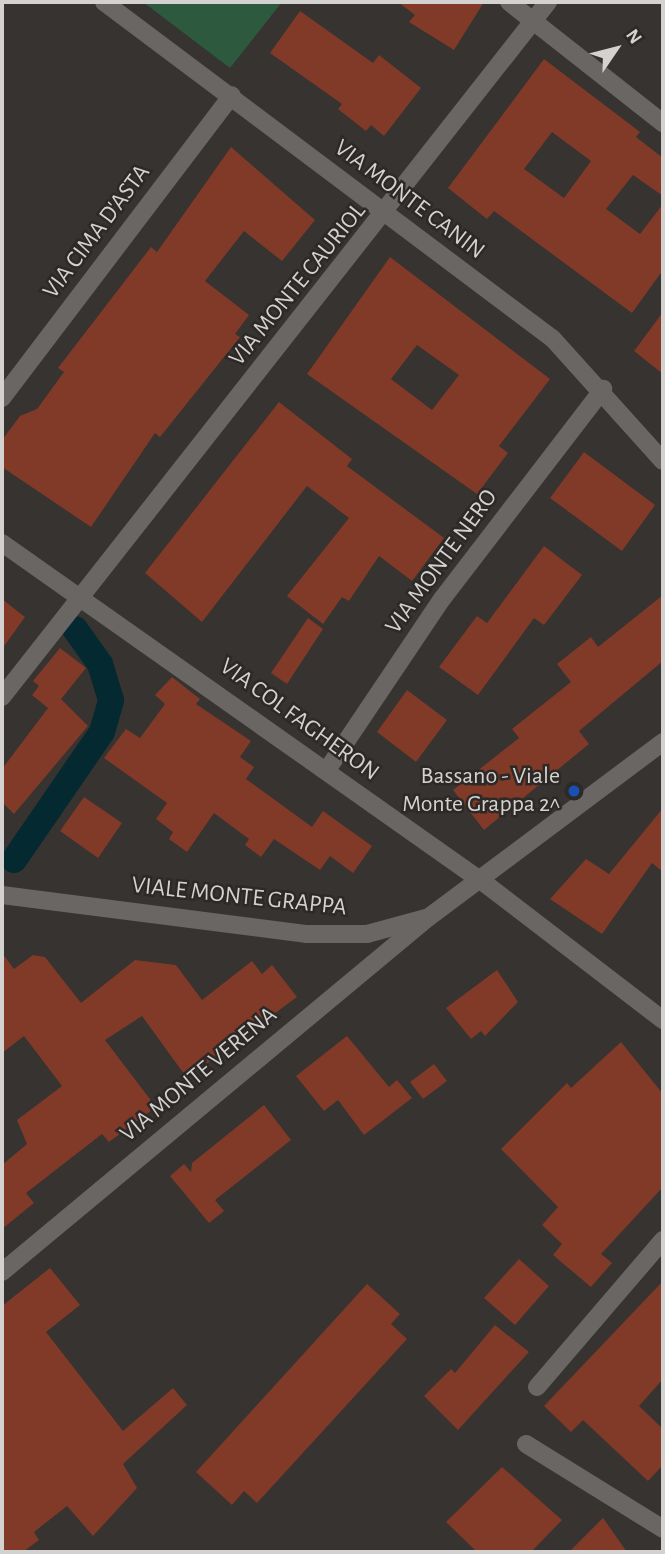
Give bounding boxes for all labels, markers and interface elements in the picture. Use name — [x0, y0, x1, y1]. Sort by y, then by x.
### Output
north arrow — [581, 14, 651, 84]
text: N — [622, 26, 645, 48]
street label: VIA MONTE CANIN — [328, 134, 490, 266]
street label: VIA CIMA D'ASTA — [37, 159, 157, 305]
street label: VIA MONTE CAURIOL — [224, 198, 372, 372]
street label: VIA MONTE NERO — [380, 484, 504, 640]
street label: VIA COL FAGHERON — [214, 653, 384, 787]
place label: Bassano - Viale Monte Grappa 2^ — [402, 763, 560, 819]
marker: Bassano - Viale Monte Grappa 2^ — [566, 783, 582, 799]
street label: VIALE MONTE GRAPPA — [130, 871, 348, 923]
street label: VIA MONTE VERENA — [115, 1001, 283, 1149]

